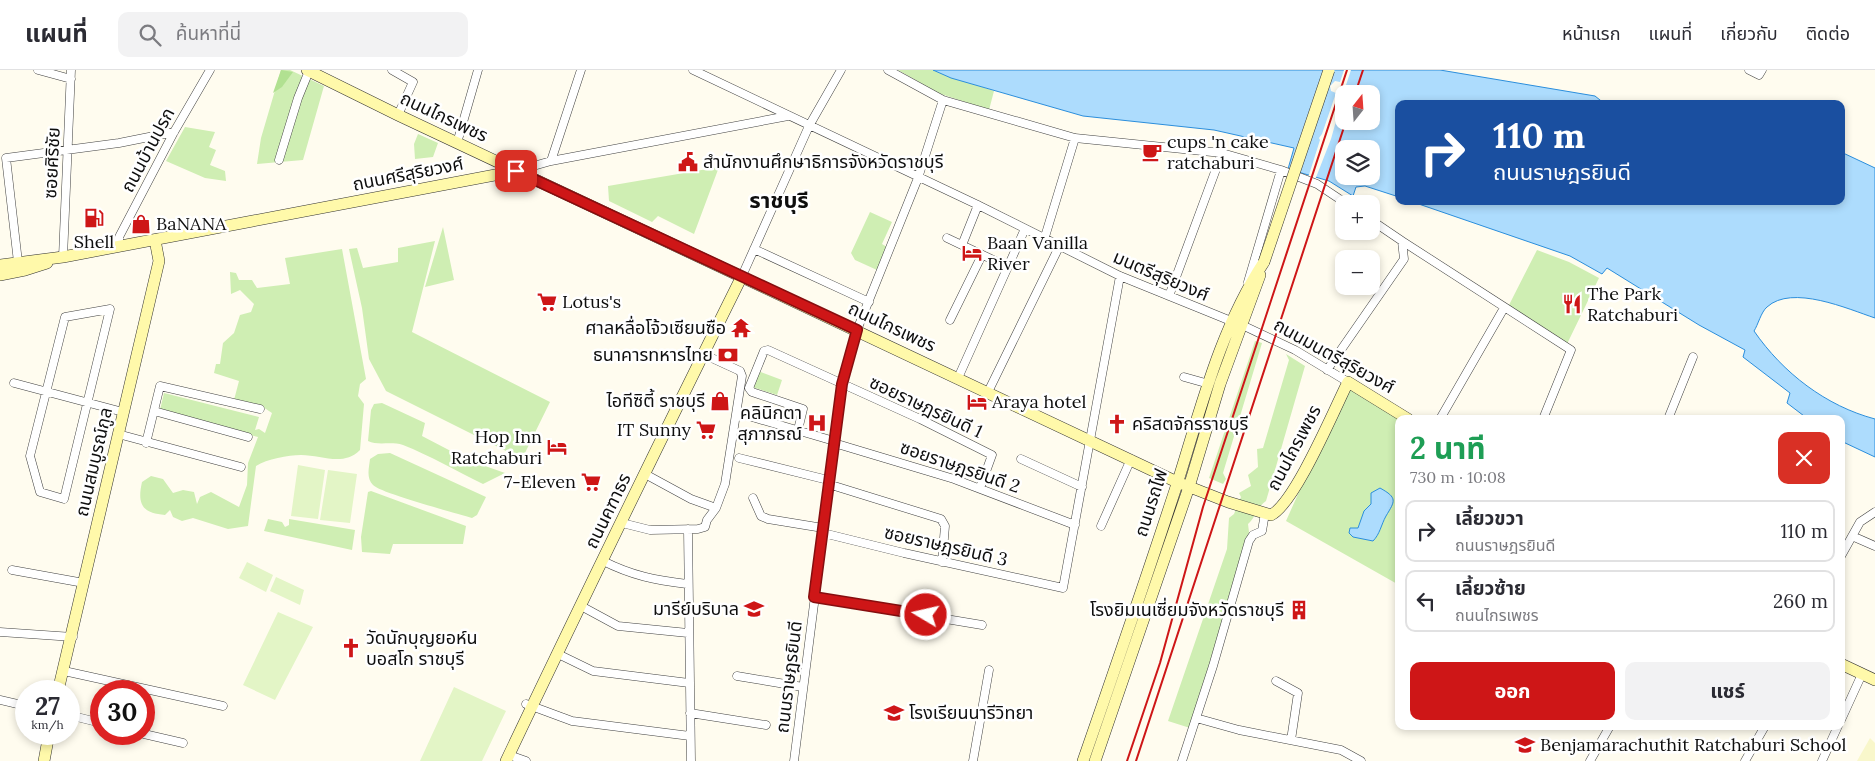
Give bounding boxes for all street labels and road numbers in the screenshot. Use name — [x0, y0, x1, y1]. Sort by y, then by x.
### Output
street label: ถนนไกรเพชร — [397, 86, 492, 147]
street label: ถนนบ้านปรก — [116, 103, 179, 196]
street label: ซอยศิริชัย — [38, 127, 65, 199]
street label: ถนนศรีสุริยวงศ์ — [350, 151, 465, 196]
street label: มนตรีสุริยวงศ์ — [1110, 245, 1213, 306]
street label: ถนนไกรเพชร — [845, 296, 940, 357]
street label: ถนนมนตรีสุริยวงศ์ — [1270, 313, 1399, 398]
street label: ซอยราษฎรยินดี 1 — [866, 370, 987, 443]
street label: ถนนไกรเพชร — [1261, 401, 1326, 495]
street label: ถนนสมบูรณ์กูล — [70, 405, 118, 519]
street label: ซอยราษฎรยินดี 2 — [897, 435, 1023, 498]
street label: ถนนรถไฟ — [1129, 466, 1172, 540]
street label: ถนนคฑาธร — [579, 469, 636, 552]
street label: ซอยราษฎรยินดี 3 — [882, 520, 1010, 571]
street label: ถนนราษฎรยินดี — [770, 619, 807, 734]

